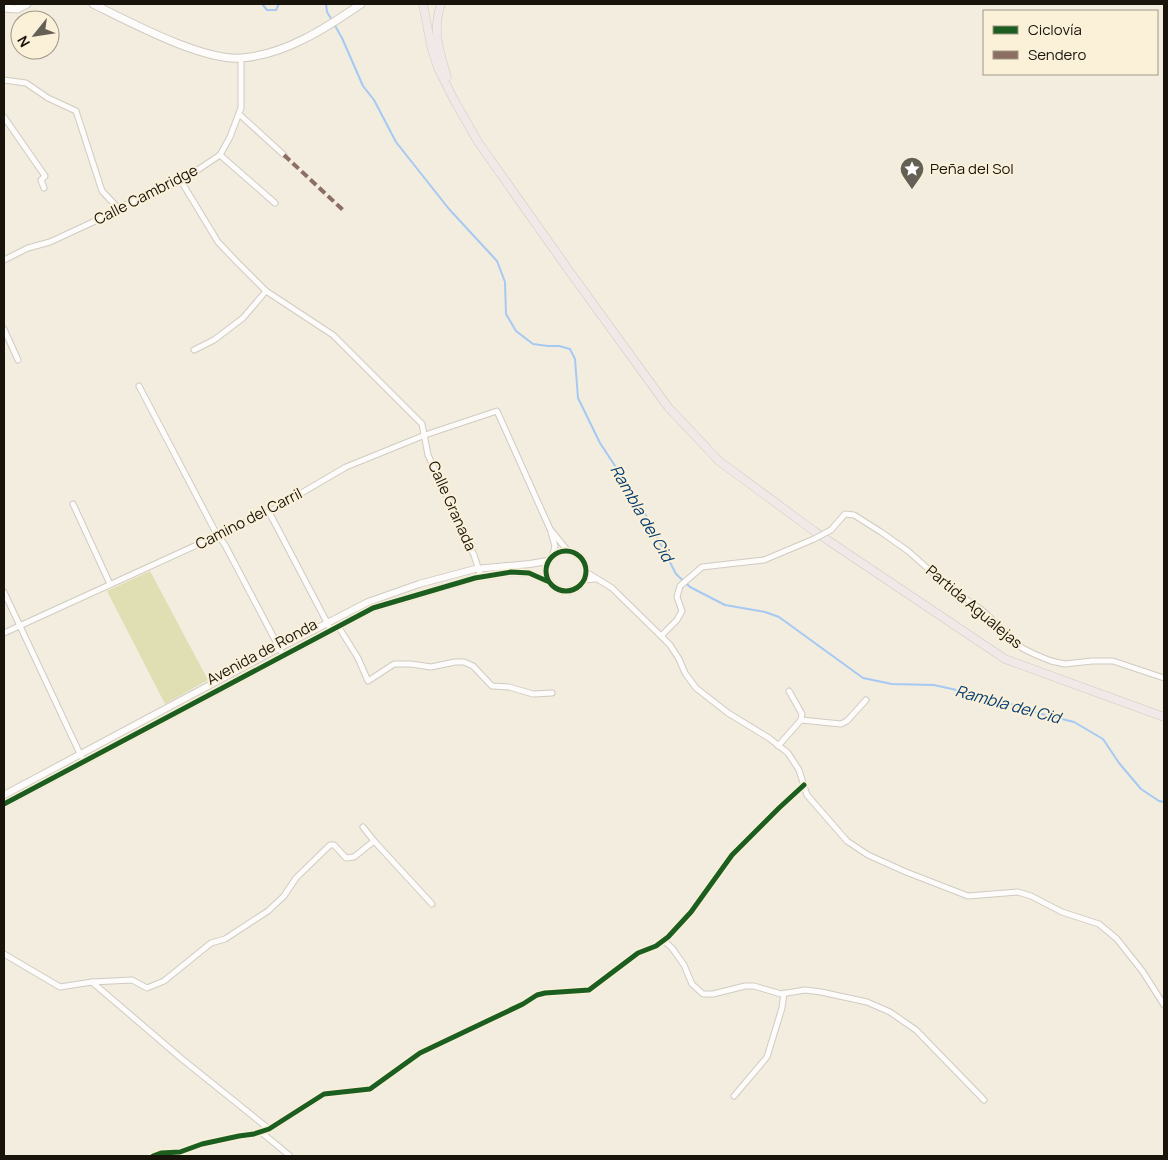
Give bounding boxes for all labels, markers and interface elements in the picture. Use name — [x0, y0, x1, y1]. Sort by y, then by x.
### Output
north arrow — [10, 10, 60, 60]
legend — [983, 10, 1158, 75]
text: Ciclovía — [1028, 19, 1082, 40]
text: N — [13, 33, 34, 51]
text: Sendero — [1028, 44, 1087, 65]
place icon: Peña del Sol — [899, 156, 925, 190]
place label: Peña del Sol — [930, 158, 1014, 179]
street label: Calle Cambridge — [90, 159, 202, 230]
street label: Calle Granada — [423, 458, 482, 554]
water label: Rambla del Cid — [605, 461, 680, 568]
street label: Camino del Carril — [192, 483, 306, 554]
street label: Partida Agualejas — [922, 560, 1027, 653]
street label: Avenida de Ronda — [203, 614, 321, 690]
water label: Rambla del Cid — [953, 679, 1066, 729]

